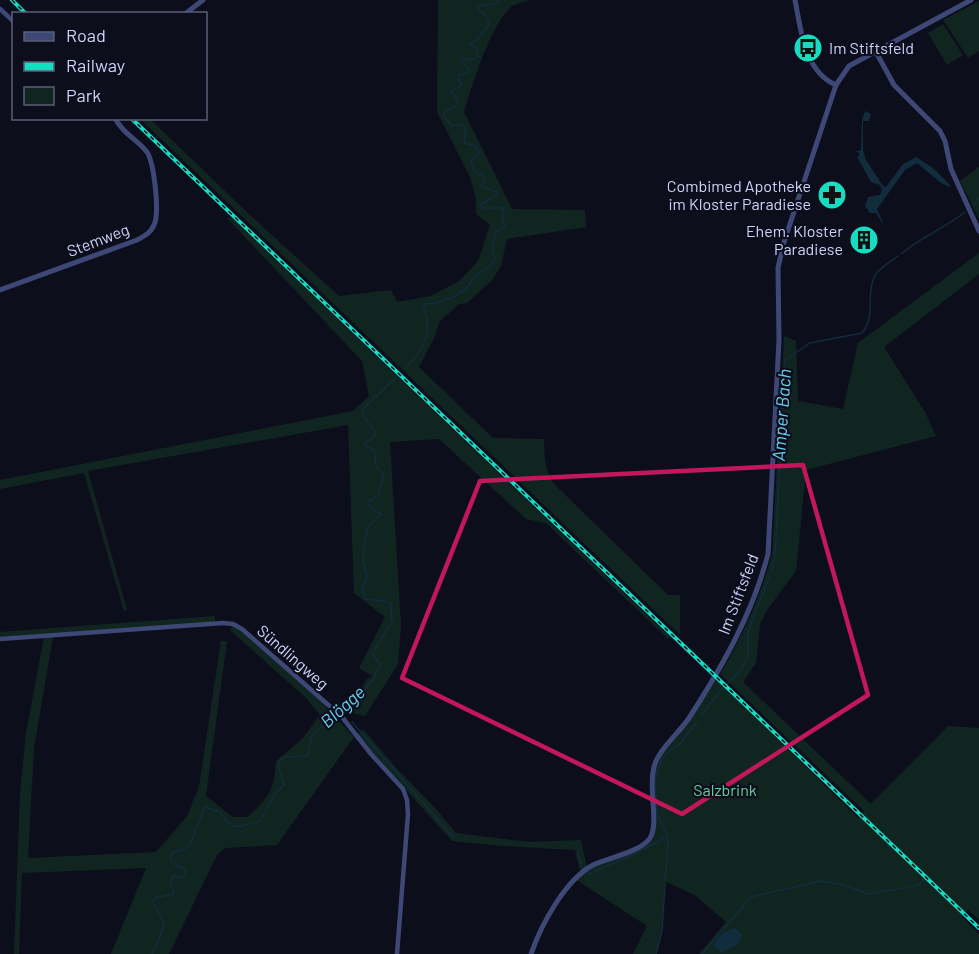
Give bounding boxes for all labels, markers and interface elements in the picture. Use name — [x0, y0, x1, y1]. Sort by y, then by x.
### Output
legend — [12, 12, 207, 120]
text: Road — [66, 24, 106, 46]
bus stop icon: Im Stiftsfeld — [792, 32, 824, 64]
place label: Im Stiftsfeld — [829, 38, 914, 57]
text: Railway — [66, 54, 125, 76]
text: Park — [66, 84, 101, 106]
place label: Combimed Apotheke im Kloster Paradiese — [667, 176, 811, 213]
pharmacy icon: Combimed Apotheke im Kloster Paradiese — [816, 179, 848, 211]
street label: Stemweg — [64, 219, 132, 260]
place label: Ehem. Kloster Paradiese — [746, 221, 843, 258]
building icon: Ehem. Kloster Paradiese — [848, 224, 880, 256]
water label: Amper Bach — [767, 368, 795, 462]
street label: Im Stiftsfeld — [713, 551, 762, 637]
street label: Sündlingweg — [254, 620, 333, 693]
water label: Blögge — [316, 681, 369, 732]
park label: Salzbrink — [693, 780, 757, 799]

